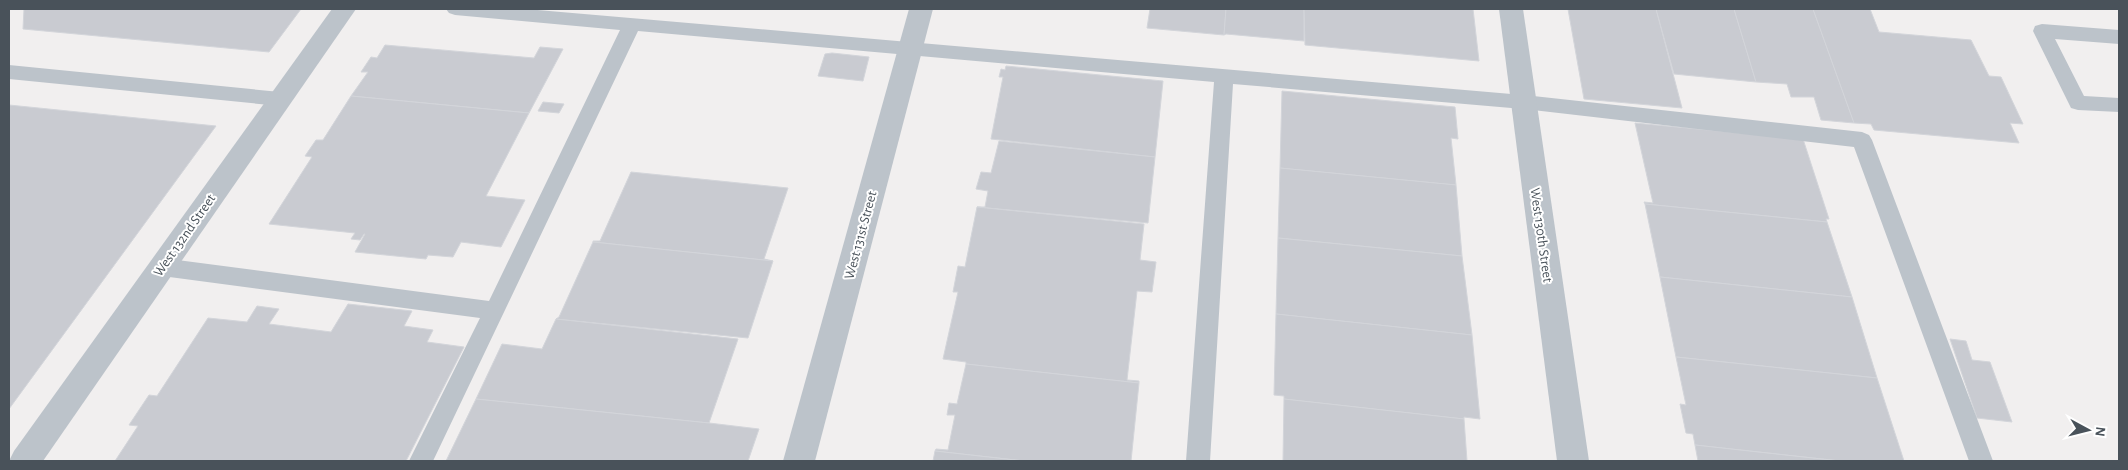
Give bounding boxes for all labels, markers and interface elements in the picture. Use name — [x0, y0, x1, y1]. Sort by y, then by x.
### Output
street label: West 130th Street — [1527, 187, 1555, 284]
street label: West 131st Street — [842, 189, 880, 281]
street label: West 132nd Street — [151, 191, 219, 279]
north arrow — [2063, 405, 2113, 455]
text: N — [2092, 426, 2107, 437]

